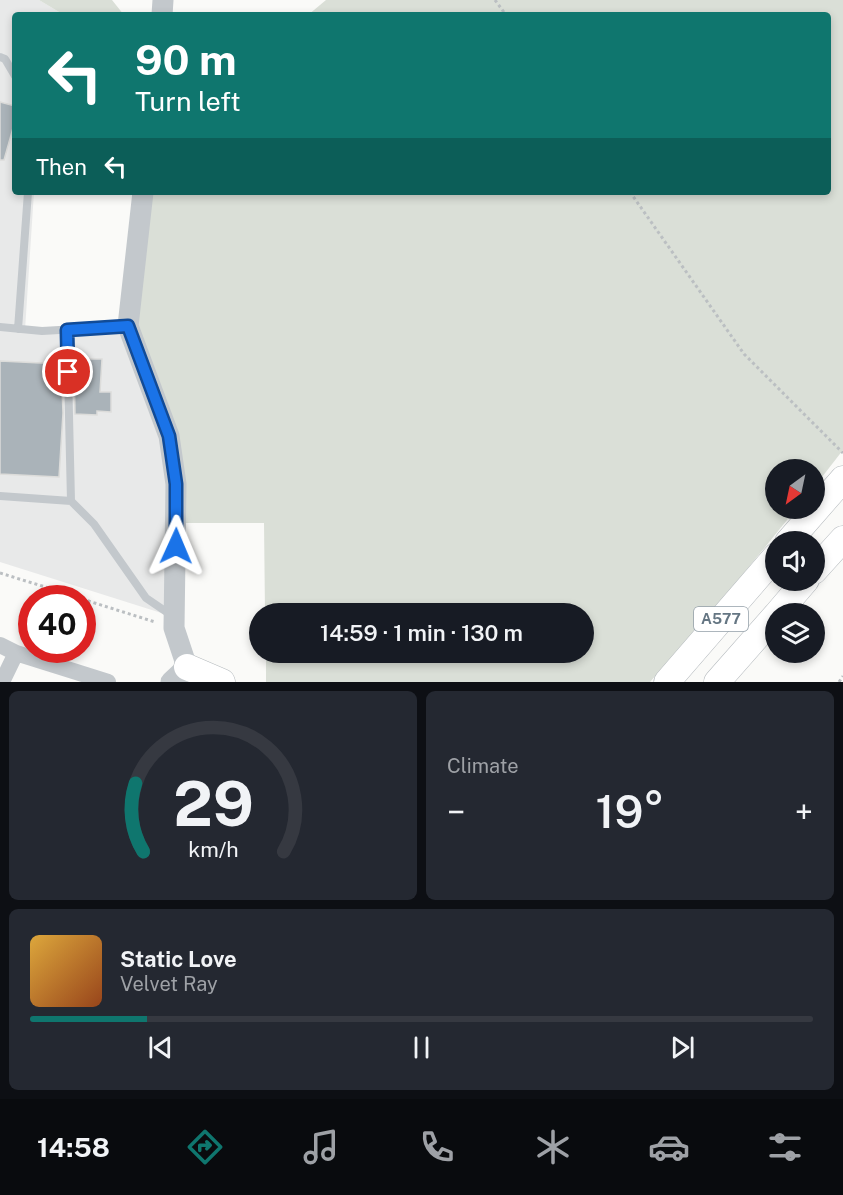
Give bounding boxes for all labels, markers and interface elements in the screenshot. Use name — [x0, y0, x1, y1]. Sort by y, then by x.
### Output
text: 90 m — [135, 35, 237, 84]
icon: left — [36, 36, 114, 114]
text: Turn left — [135, 85, 241, 117]
icon: left — [99, 150, 132, 183]
text: Then — [36, 154, 87, 180]
pin — [42, 346, 93, 397]
icon: arrive — [51, 355, 84, 388]
north arrow — [765, 459, 825, 519]
map controls — [765, 459, 825, 663]
position arrow — [144, 514, 208, 578]
button: sound — [765, 531, 825, 591]
speed limit sign: 40 — [18, 585, 96, 663]
button: layers — [765, 603, 825, 663]
road number: A577 — [694, 607, 748, 631]
text: 14:59 · 1 min · 130 m — [320, 620, 523, 646]
text: Climate — [447, 754, 519, 778]
text: 29 — [173, 767, 253, 840]
text: 19° — [596, 785, 664, 838]
text: − — [447, 793, 465, 831]
text: + — [795, 793, 813, 831]
text: km/h — [188, 838, 238, 863]
text: Static Love — [120, 946, 237, 972]
text: Velvet Ray — [120, 972, 218, 996]
icon: previous — [144, 1031, 177, 1064]
icon: pause — [405, 1031, 438, 1064]
icon: next — [666, 1031, 699, 1064]
icon: directions — [184, 1126, 226, 1168]
icon: music — [300, 1126, 342, 1168]
icon: phone — [416, 1126, 458, 1168]
icon: climate — [532, 1126, 574, 1168]
icon: car — [648, 1126, 690, 1168]
icon: filters — [764, 1126, 806, 1168]
text: 14:58 — [37, 1131, 110, 1163]

